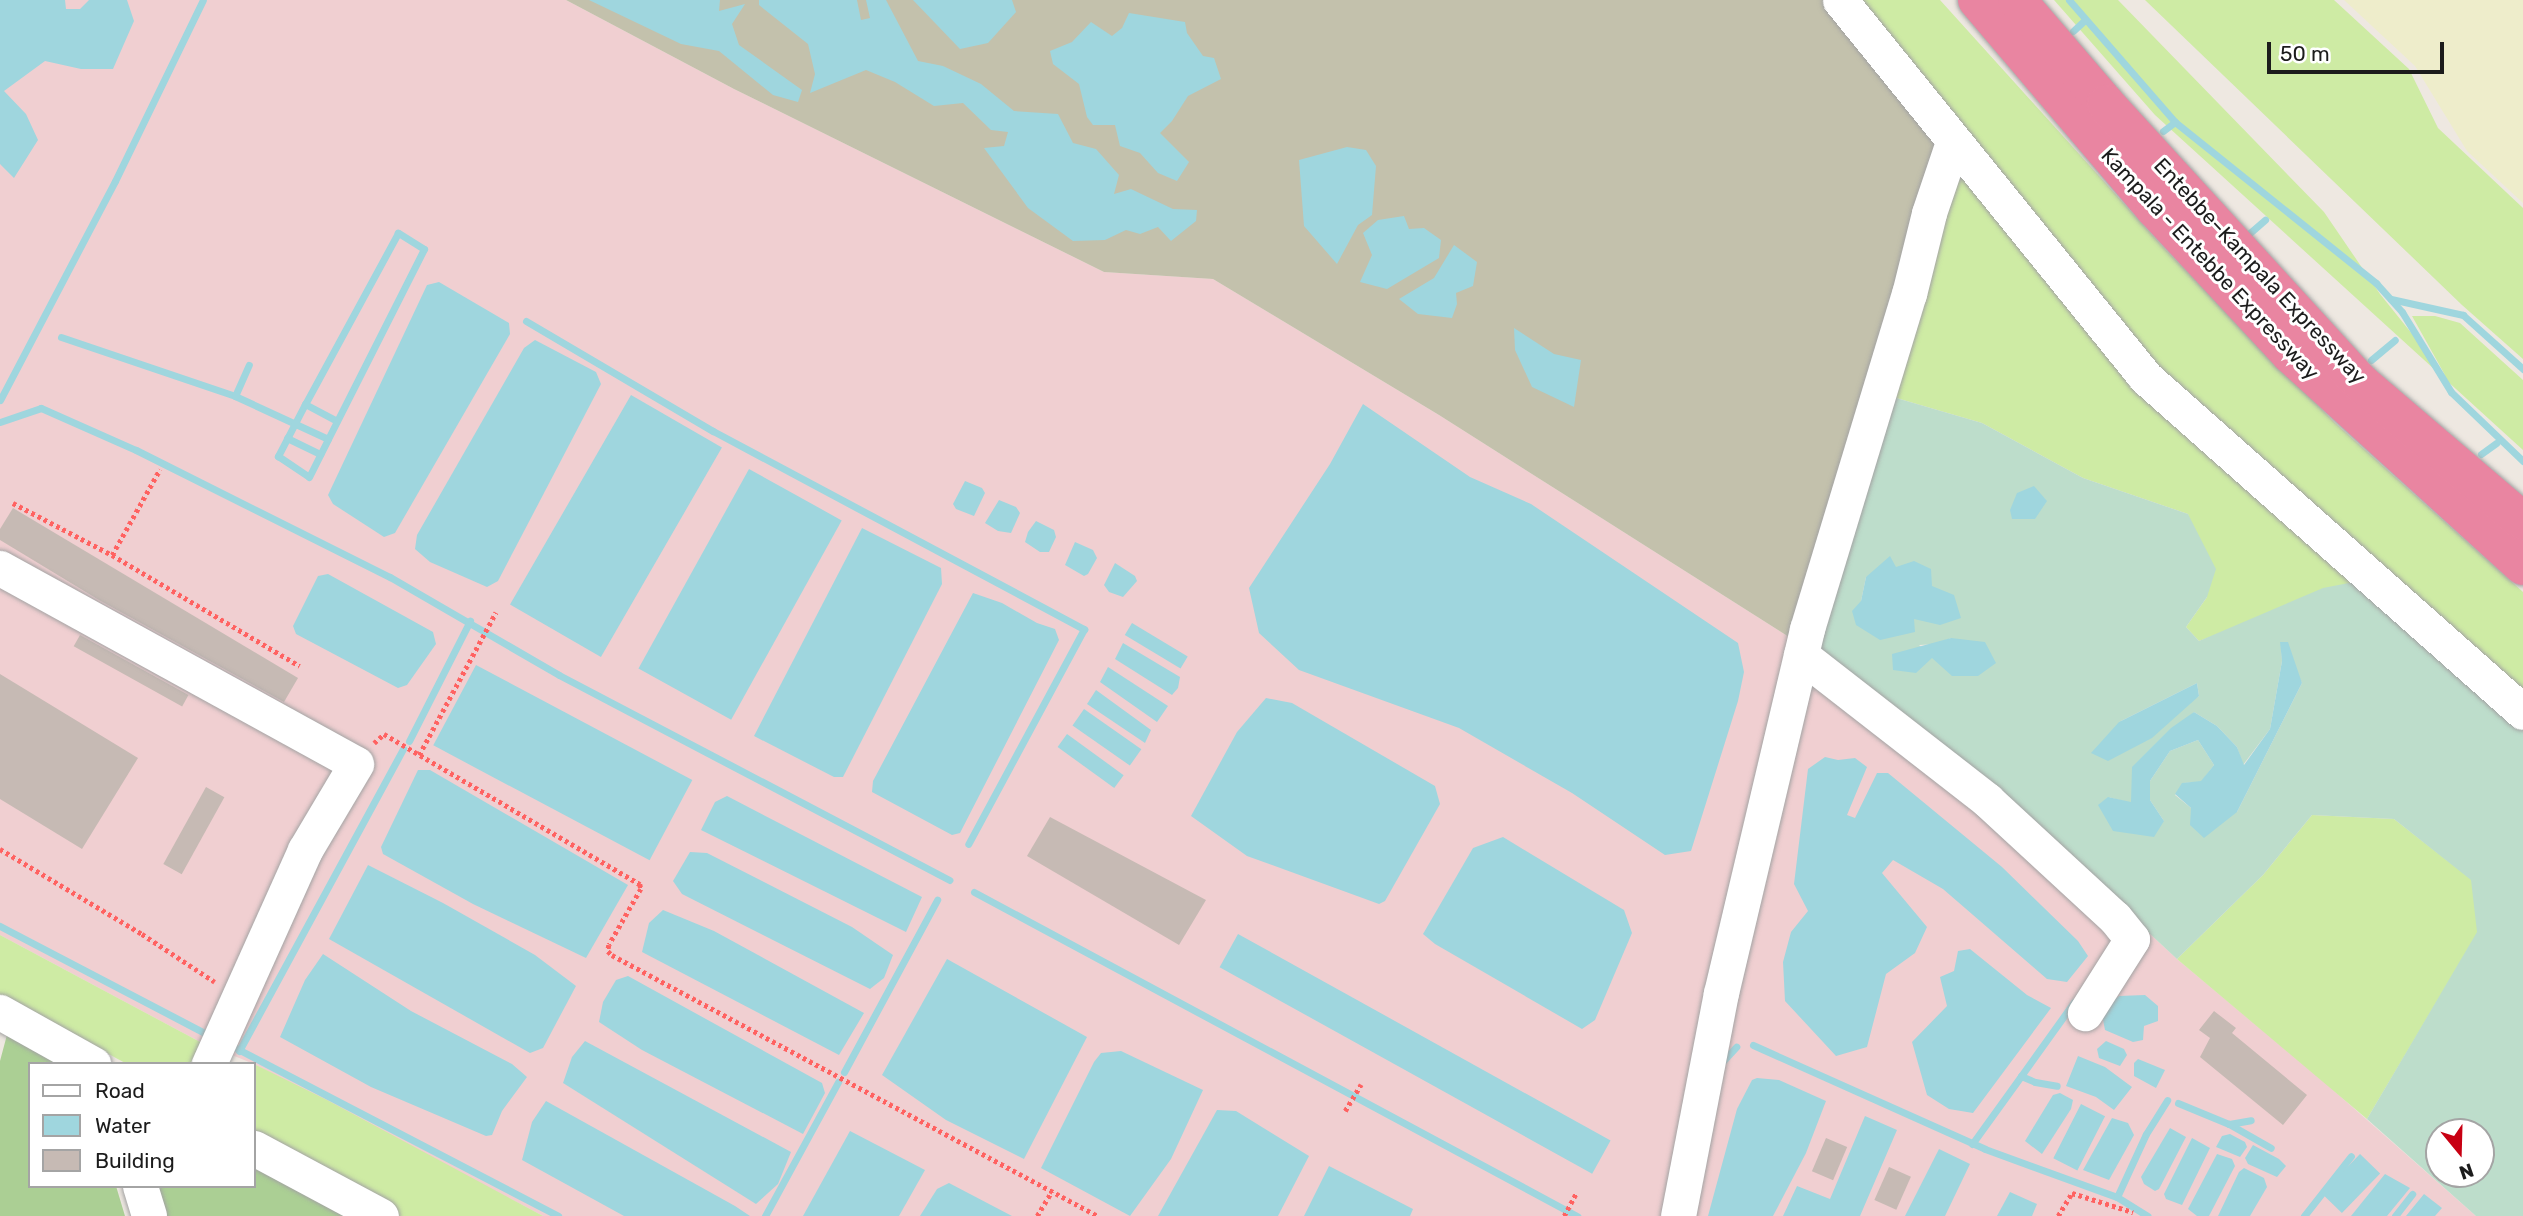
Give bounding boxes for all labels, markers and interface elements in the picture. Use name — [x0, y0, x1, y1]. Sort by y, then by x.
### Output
scale bar — [2271, 28, 2448, 72]
text: 50 m — [2280, 41, 2330, 66]
street label: Kampala - Entebbe Expressway — [2096, 143, 2324, 385]
street label: Entebbe–Kampala Expressway — [2149, 153, 2371, 389]
legend — [28, 1062, 256, 1188]
text: Road — [95, 1078, 145, 1103]
text: Water — [95, 1113, 151, 1138]
north arrow — [2425, 1118, 2495, 1188]
text: Building — [95, 1148, 175, 1173]
text: N — [2456, 1158, 2477, 1185]

